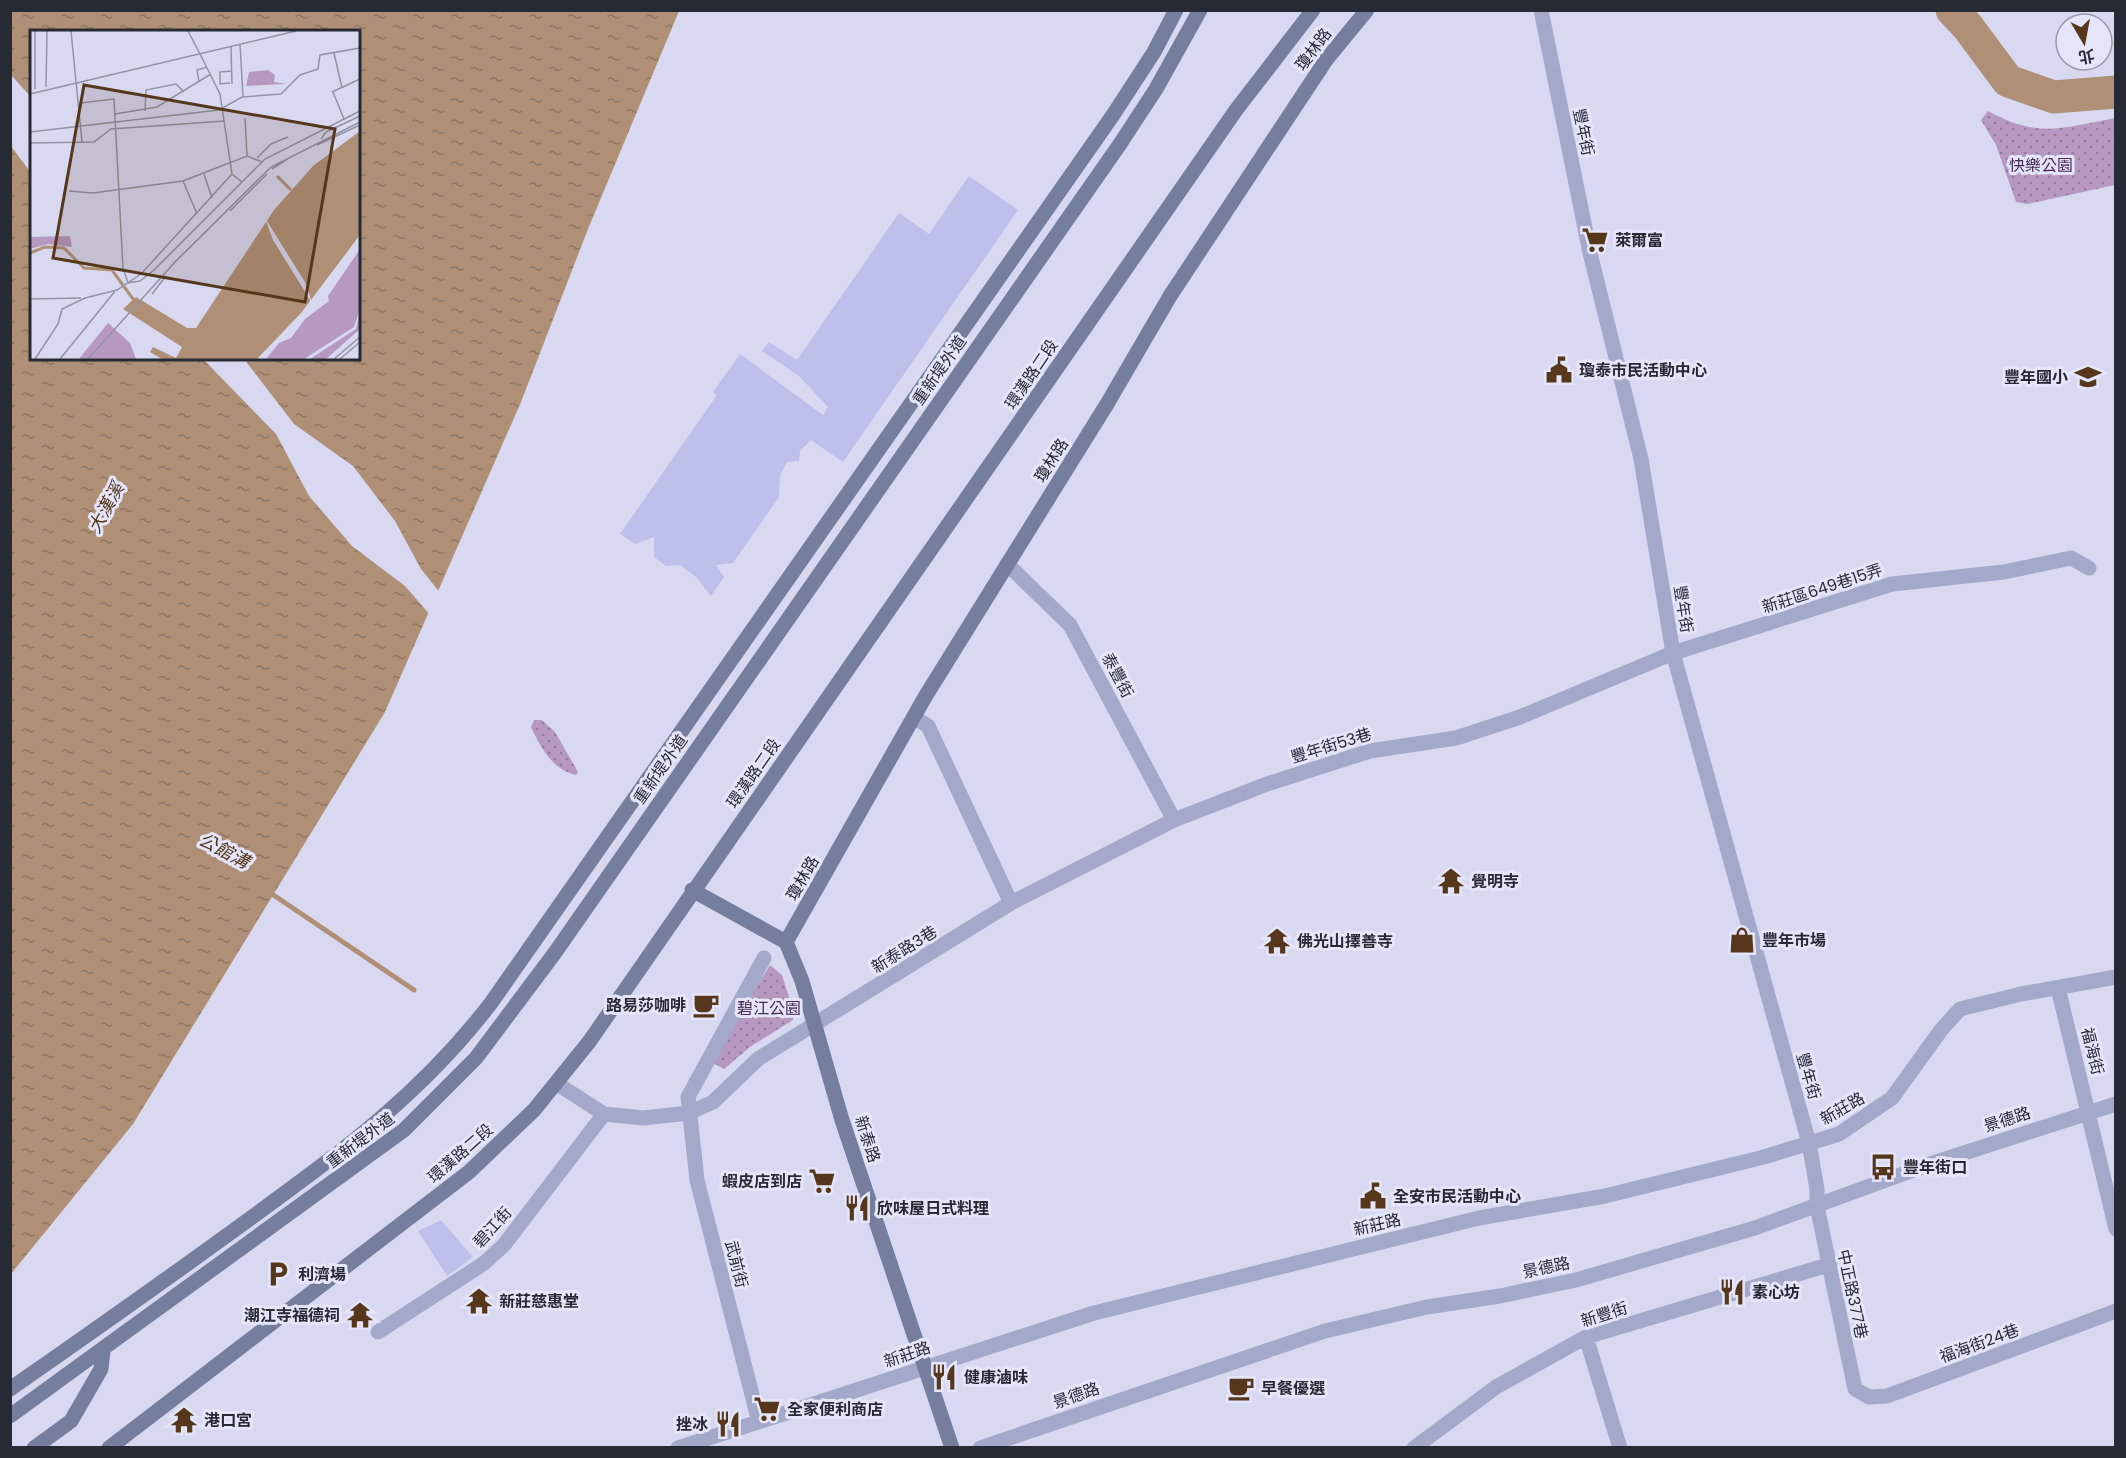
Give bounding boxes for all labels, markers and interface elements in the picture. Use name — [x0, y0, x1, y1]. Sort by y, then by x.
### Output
north arrow — [2054, 12, 2114, 72]
street label: 瓊林路 — [1290, 23, 1337, 75]
inset map — [30, 30, 360, 360]
text: 北 — [2077, 44, 2096, 69]
street label: 豐年街 — [1567, 106, 1600, 158]
park label: 快樂公園 — [2009, 154, 2073, 177]
supermarket icon: 萊爾富 — [1580, 225, 1610, 255]
place label: 萊爾富 — [1615, 229, 1663, 252]
street label: 重新堤外道 — [907, 331, 972, 410]
street label: 環漢路二段 — [1000, 335, 1063, 414]
public building icon: 瓊泰市民活動中心 — [1544, 355, 1574, 385]
place label: 瓊泰市民活動中心 — [1579, 359, 1707, 382]
school or university icon: 豐年國小 — [2073, 362, 2103, 392]
place label: 豐年國小 — [2004, 366, 2068, 389]
street label: 瓊林路 — [1029, 434, 1074, 487]
water label: 大漢溪 — [82, 475, 131, 537]
street label: 新莊區649巷15弄 — [1759, 558, 1885, 619]
street label: 豐年街 — [1668, 584, 1699, 635]
street label: 泰豐街 — [1096, 649, 1139, 702]
street label: 豐年街53巷 — [1288, 722, 1374, 769]
street label: 重新堤外道 — [628, 730, 693, 809]
street label: 環漢路二段 — [721, 734, 786, 813]
water label: 公館溝 — [195, 827, 257, 876]
street label: 瓊林路 — [780, 852, 824, 905]
temple icon: 覺明寺 — [1436, 866, 1466, 896]
place label: 覺明寺 — [1471, 870, 1519, 893]
street label: 新泰路3巷 — [867, 920, 941, 979]
shop icon: 豐年市場 — [1727, 925, 1757, 955]
temple icon: 佛光山擇善寺 — [1262, 926, 1292, 956]
place label: 豐年市場 — [1762, 929, 1826, 952]
place label: 佛光山擇善寺 — [1297, 930, 1393, 953]
cafe icon: 路易莎咖啡 — [691, 990, 721, 1020]
place label: 路易莎咖啡 — [606, 994, 686, 1017]
park label: 碧江公園 — [737, 997, 801, 1020]
street label: 福海街 — [2076, 1025, 2109, 1077]
street label: 豐年街 — [1791, 1050, 1826, 1102]
street label: 新莊路 — [1816, 1086, 1869, 1130]
street label: 景德路 — [1981, 1101, 2034, 1138]
street label: 重新堤外道 — [321, 1107, 399, 1174]
street label: 新泰路 — [849, 1113, 886, 1166]
street label: 環漢路二段 — [423, 1118, 498, 1188]
bus stop icon: 豐年街口 — [1868, 1152, 1898, 1182]
place label: 豐年街口 — [1903, 1156, 1967, 1179]
supermarket icon: 蝦皮店到店 — [807, 1166, 837, 1196]
place label: 蝦皮店到店 — [722, 1170, 802, 1193]
public building icon: 全安市民活動中心 — [1358, 1181, 1388, 1211]
place label: 全安市民活動中心 — [1393, 1185, 1521, 1208]
restaurant icon: 欣味屋日式料理 — [842, 1193, 872, 1223]
place label: 欣味屋日式料理 — [877, 1197, 989, 1220]
street label: 碧江街 — [468, 1202, 517, 1253]
street label: 新莊路 — [1351, 1208, 1403, 1241]
street label: 武前街 — [720, 1238, 753, 1290]
street label: 中正路377巷 — [1832, 1247, 1873, 1341]
street label: 景德路 — [1520, 1251, 1572, 1284]
parking icon: 利濟場 — [263, 1259, 293, 1289]
place label: 利濟場 — [298, 1263, 346, 1286]
restaurant icon: 素心坊 — [1717, 1277, 1747, 1307]
place label: 素心坊 — [1752, 1281, 1800, 1304]
temple icon: 新莊慈惠堂 — [464, 1286, 494, 1316]
place label: 新莊慈惠堂 — [499, 1290, 579, 1313]
street label: 新豐街 — [1578, 1296, 1631, 1333]
temple icon: 潮江寺福德祠 — [345, 1300, 375, 1330]
place label: 潮江寺福德祠 — [244, 1304, 340, 1327]
street label: 福海街24巷 — [1936, 1318, 2022, 1369]
street label: 新莊路 — [881, 1336, 934, 1373]
restaurant icon: 健康滷味 — [929, 1362, 959, 1392]
place label: 健康滷味 — [964, 1366, 1028, 1389]
cafe icon: 早餐優選 — [1226, 1373, 1256, 1403]
street label: 景德路 — [1050, 1377, 1103, 1414]
place label: 早餐優選 — [1261, 1377, 1325, 1400]
supermarket icon: 全家便利商店 — [752, 1394, 782, 1424]
place label: 全家便利商店 — [787, 1398, 883, 1421]
temple icon: 港口宮 — [169, 1405, 199, 1435]
place label: 港口宮 — [204, 1409, 252, 1432]
restaurant icon: 挫冰 — [713, 1409, 743, 1439]
place label: 挫冰 — [676, 1413, 708, 1436]

